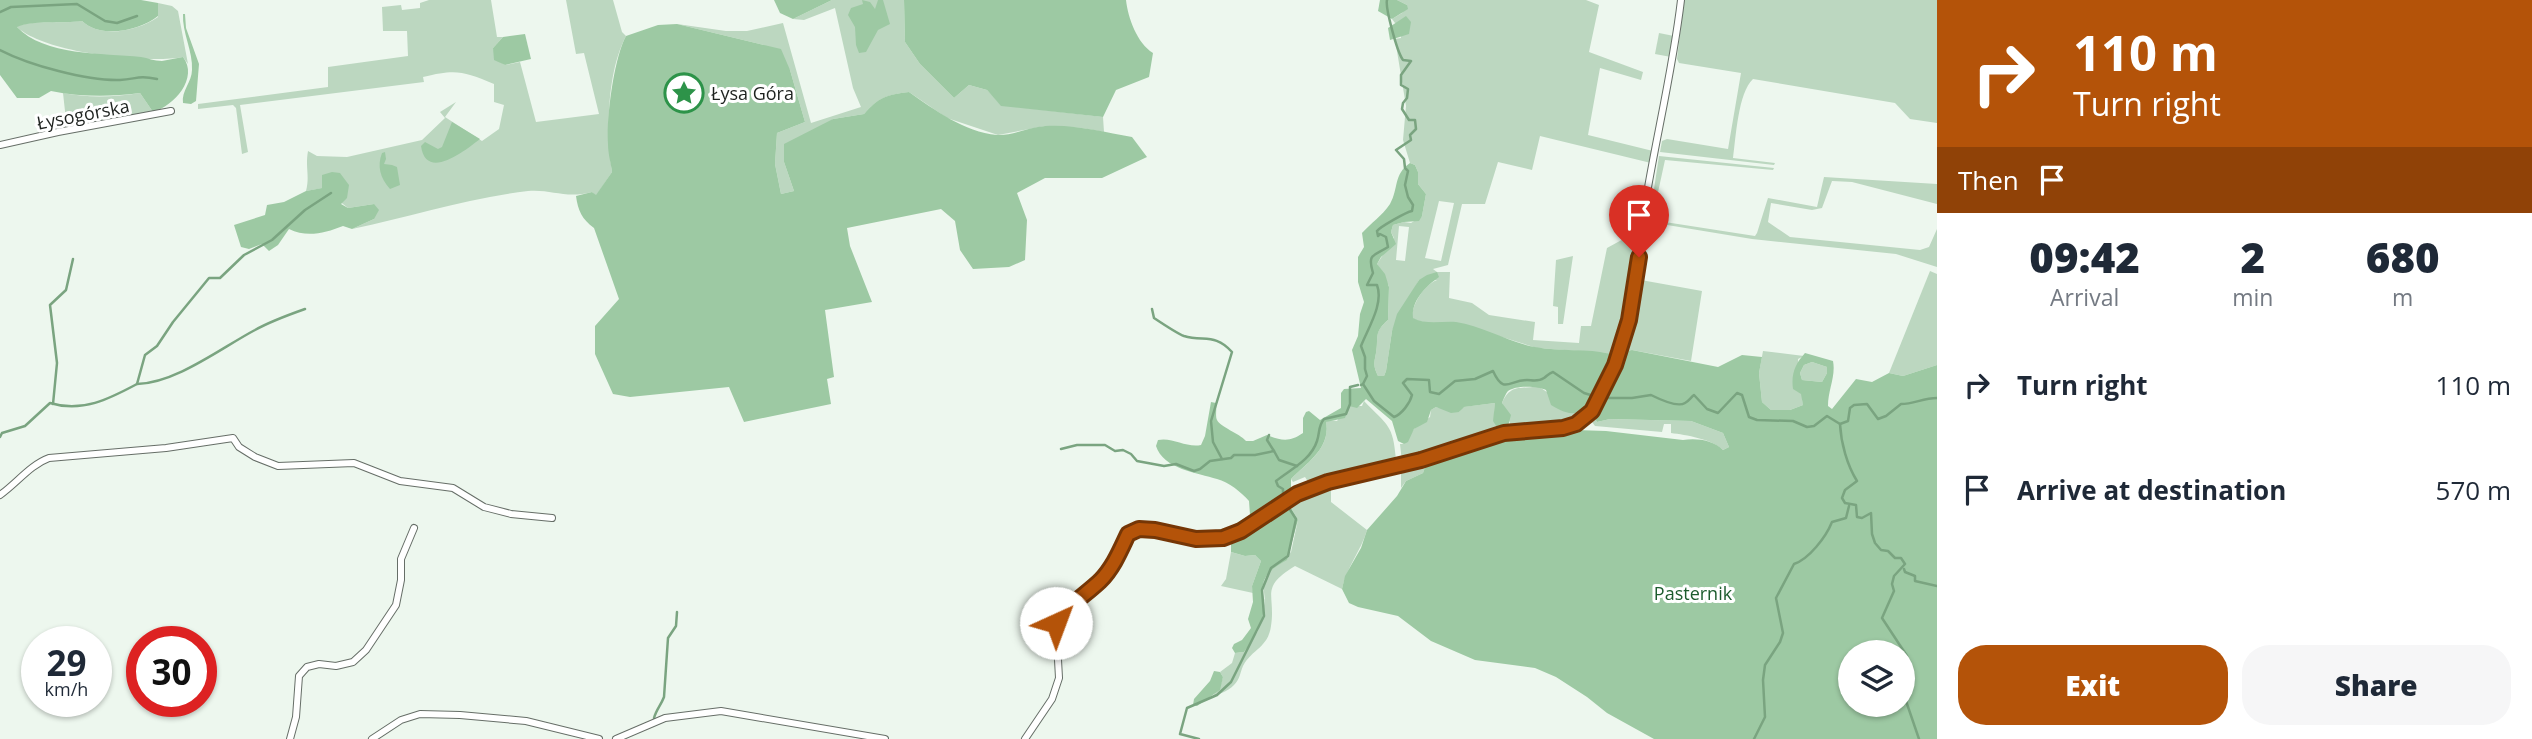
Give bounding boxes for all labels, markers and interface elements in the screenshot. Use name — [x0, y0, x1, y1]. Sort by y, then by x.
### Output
text: 110 m — [2073, 19, 2218, 85]
icon: right — [1958, 28, 2049, 119]
place icon: Łysa Góra — [663, 72, 705, 114]
place label: Łysa Góra — [711, 81, 794, 105]
text: Turn right — [2073, 82, 2221, 125]
street label: Łysogórska — [35, 93, 131, 135]
icon: arrive — [2033, 161, 2071, 199]
text: Then — [1958, 162, 2019, 198]
pin — [1609, 185, 1669, 257]
icon: arrive — [1620, 196, 1658, 234]
text: 09:42 — [2029, 228, 2140, 285]
text: 2 — [2241, 228, 2265, 285]
text: 680 — [2366, 228, 2440, 285]
text: Arrival — [2050, 281, 2119, 313]
text: min — [2232, 281, 2273, 313]
text: m — [2392, 281, 2413, 313]
icon: right — [1958, 366, 1996, 404]
text: Turn right — [2017, 367, 2148, 403]
text: 110 m — [2436, 367, 2511, 403]
icon: arrive — [1958, 471, 1996, 509]
text: Arrive at destination — [2017, 472, 2286, 508]
text: 570 m — [2436, 472, 2511, 508]
park label: Pasternik — [1654, 581, 1733, 605]
position arrow — [1019, 586, 1093, 660]
speed limit sign: 30 — [126, 626, 217, 717]
text: 29 — [46, 639, 87, 686]
map controls — [1838, 640, 1915, 717]
button: layers — [1838, 640, 1915, 717]
button: Exit — [1958, 645, 2228, 725]
button: Share — [2242, 645, 2511, 725]
text: km/h — [45, 677, 88, 701]

